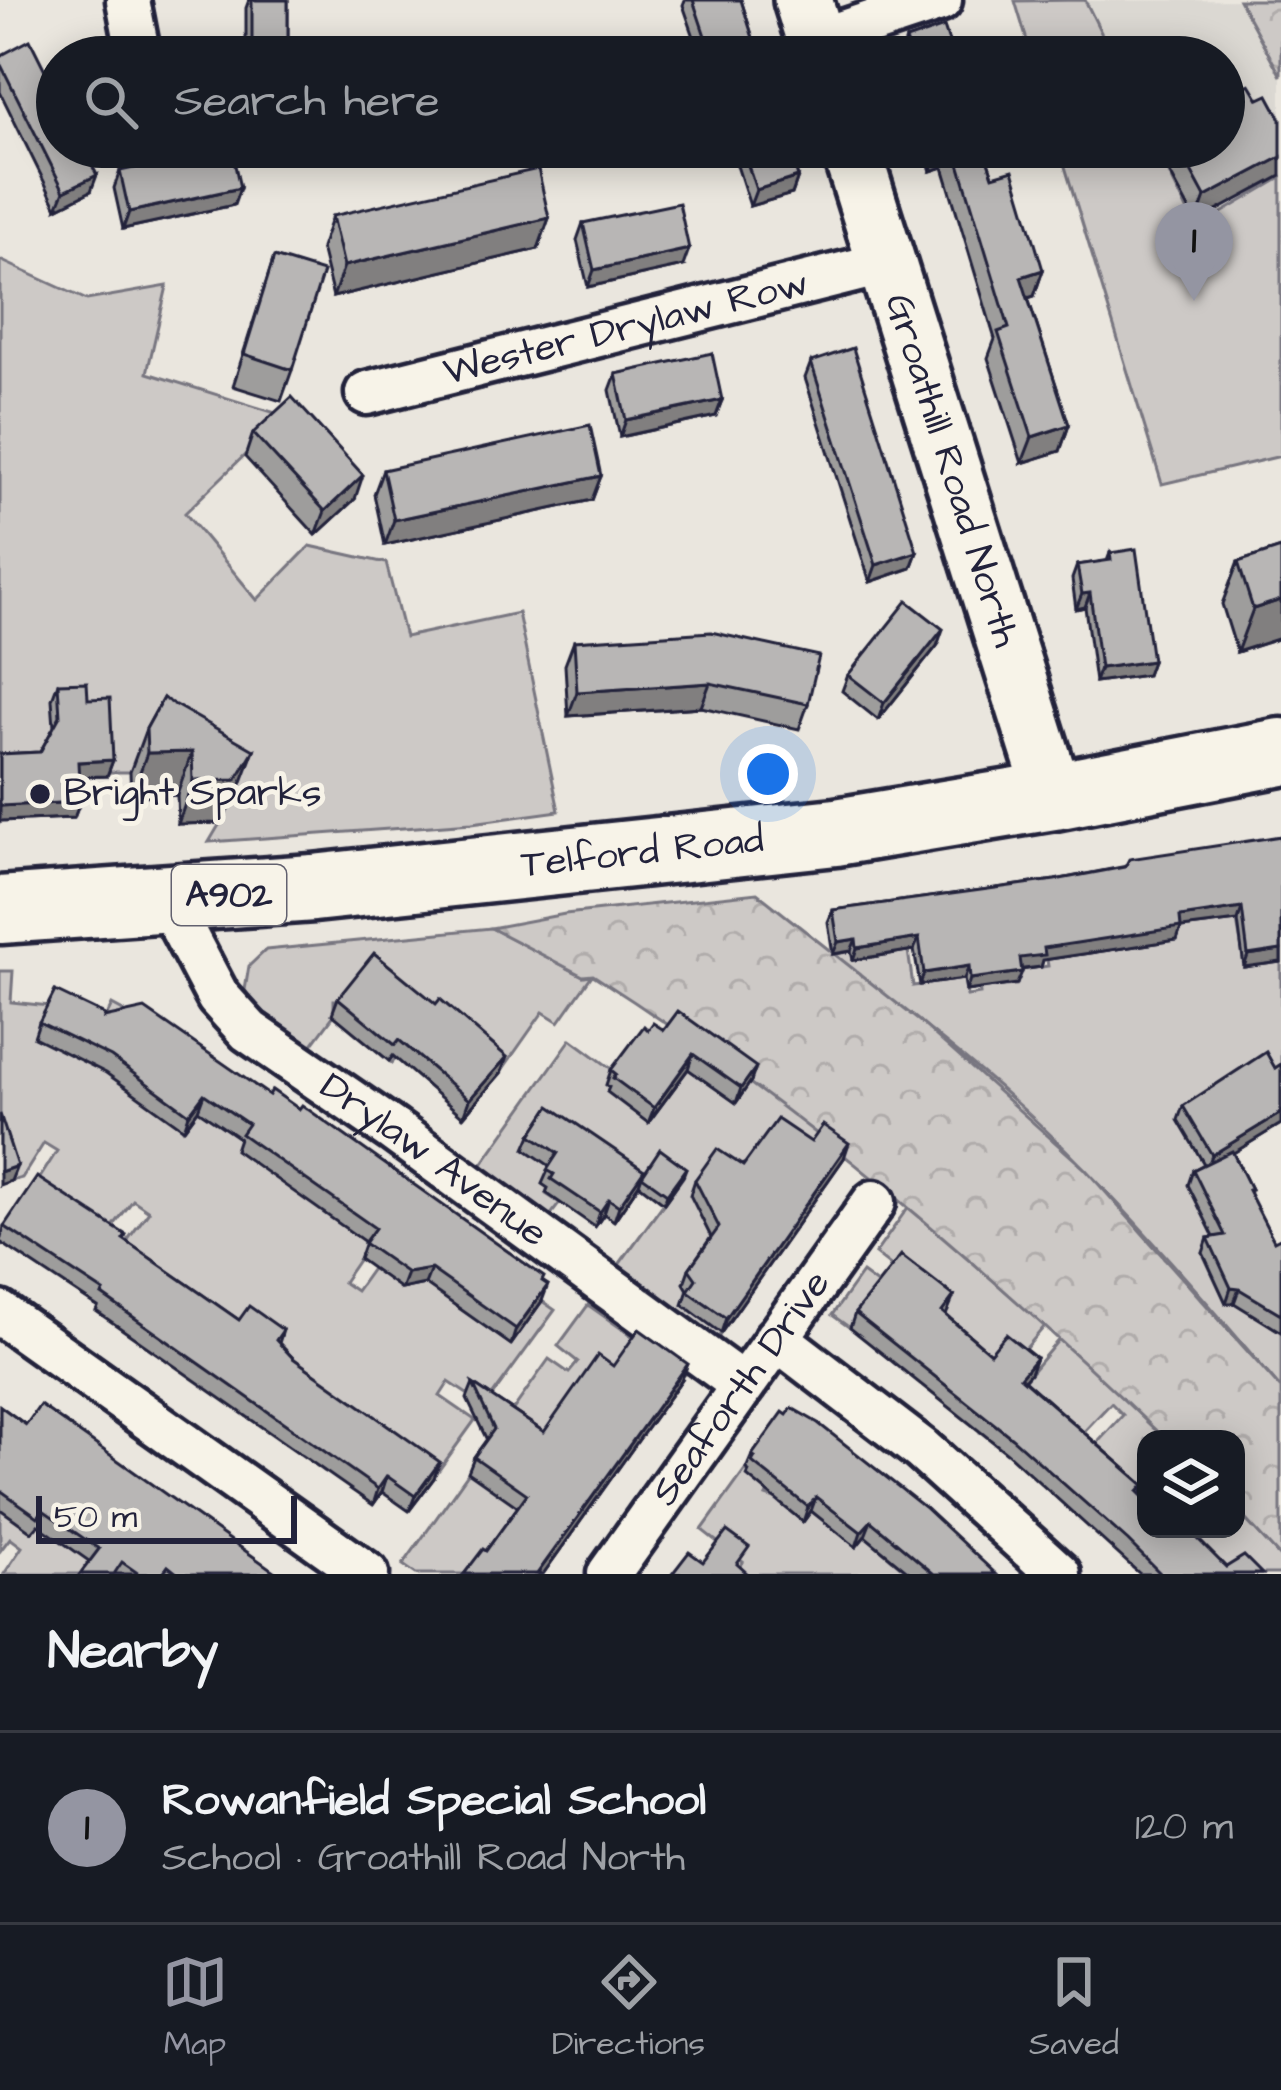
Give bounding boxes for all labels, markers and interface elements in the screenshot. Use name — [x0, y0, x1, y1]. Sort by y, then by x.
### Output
search box — [36, 36, 1245, 168]
icon: search — [78, 69, 144, 135]
text: Search here — [174, 71, 440, 133]
pin: 1 — [1155, 202, 1233, 301]
street label: Wester Drylaw Row — [438, 256, 814, 400]
street label: Groathill Road North — [871, 287, 1033, 654]
your location — [738, 744, 798, 804]
place label: Bright Sparks — [64, 767, 322, 821]
marker: Bright Sparks — [27, 781, 53, 807]
street label: Telford Road — [518, 813, 766, 893]
road number: A902 — [172, 865, 286, 925]
street label: Drylaw Avenue — [309, 1060, 558, 1261]
street label: Seaforth Drive — [639, 1260, 844, 1517]
map controls — [1137, 1430, 1245, 1538]
button: layers — [1137, 1430, 1245, 1538]
scale bar — [36, 1490, 297, 1543]
text: 50 m — [54, 1494, 137, 1540]
text: Nearby — [48, 1617, 218, 1688]
text: Rowanfield Special School — [162, 1770, 706, 1832]
text: 1 — [85, 1801, 90, 1855]
text: 120 m — [1135, 1801, 1233, 1855]
text: School · Groathill Road North — [162, 1832, 685, 1886]
tab: Map — [162, 1949, 228, 2067]
tab: Directions — [552, 1949, 705, 2067]
tab: Saved — [1029, 1949, 1119, 2067]

